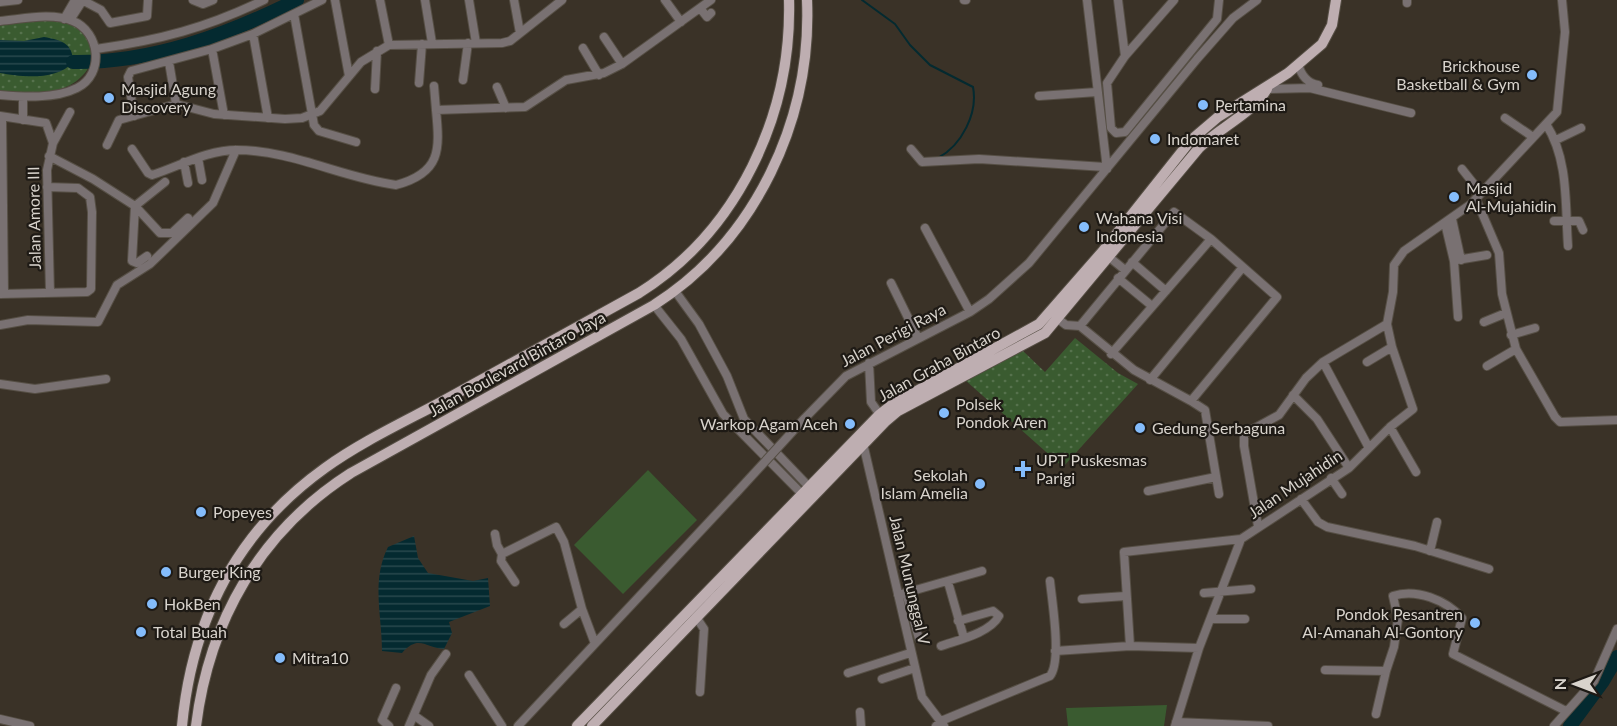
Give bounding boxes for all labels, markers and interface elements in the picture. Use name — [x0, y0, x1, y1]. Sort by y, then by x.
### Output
place label: Brickhouse Basketball & Gym — [1396, 56, 1520, 93]
marker: Brickhouse Basketball & Gym — [1525, 68, 1539, 82]
place label: Masjid Agung Discovery — [121, 79, 216, 116]
marker: Masjid Agung Discovery — [102, 91, 116, 105]
place label: Pertamina — [1215, 95, 1286, 114]
marker: Pertamina — [1196, 98, 1210, 112]
place label: Indomaret — [1167, 129, 1239, 148]
marker: Indomaret — [1148, 132, 1162, 146]
street label: Jalan Amore III — [23, 166, 44, 270]
place label: Masjid Al-Mujahidin — [1466, 178, 1556, 215]
marker: Masjid Al-Mujahidin — [1447, 190, 1461, 204]
place label: Wahana Visi Indonesia — [1096, 208, 1182, 245]
marker: Wahana Visi Indonesia — [1077, 220, 1091, 234]
street label: Jalan Perigi Raya — [837, 299, 949, 370]
street label: Jalan Boulevard Bintaro Jaya — [425, 307, 608, 420]
street label: Jalan Graha Bintaro — [874, 322, 1003, 405]
place label: Polsek Pondok Aren — [956, 394, 1047, 431]
marker: Polsek Pondok Aren — [937, 406, 951, 420]
place label: Warkop Agam Aceh — [700, 414, 838, 433]
marker: Warkop Agam Aceh — [843, 417, 857, 431]
place label: Gedung Serbaguna — [1152, 418, 1285, 437]
marker: Gedung Serbaguna — [1133, 421, 1147, 435]
street label: Jalan Mujahidin — [1244, 445, 1345, 522]
place label: UPT Puskesmas Parigi — [1036, 450, 1147, 487]
marker: UPT Puskesmas Parigi — [1014, 460, 1032, 478]
place label: Sekolah Islam Amelia — [880, 465, 968, 502]
marker: Sekolah Islam Amelia — [973, 477, 987, 491]
place label: Popeyes — [213, 502, 272, 521]
marker: Popeyes — [194, 505, 208, 519]
street label: Jalan Mununggal V — [886, 513, 935, 647]
place label: Burger King — [178, 562, 261, 581]
marker: Burger King — [159, 565, 173, 579]
place label: HokBen — [164, 594, 221, 613]
marker: HokBen — [145, 597, 159, 611]
place label: Pondok Pesantren Al-Amanah Al-Gontory — [1302, 604, 1464, 641]
marker: Pondok Pesantren Al-Amanah Al-Gontory — [1468, 616, 1482, 630]
place label: Total Buah — [153, 622, 227, 641]
marker: Total Buah — [134, 625, 148, 639]
place label: Mitra10 — [292, 648, 349, 667]
marker: Mitra10 — [273, 651, 287, 665]
north arrow — [1545, 654, 1605, 714]
text: N — [1550, 678, 1569, 690]

